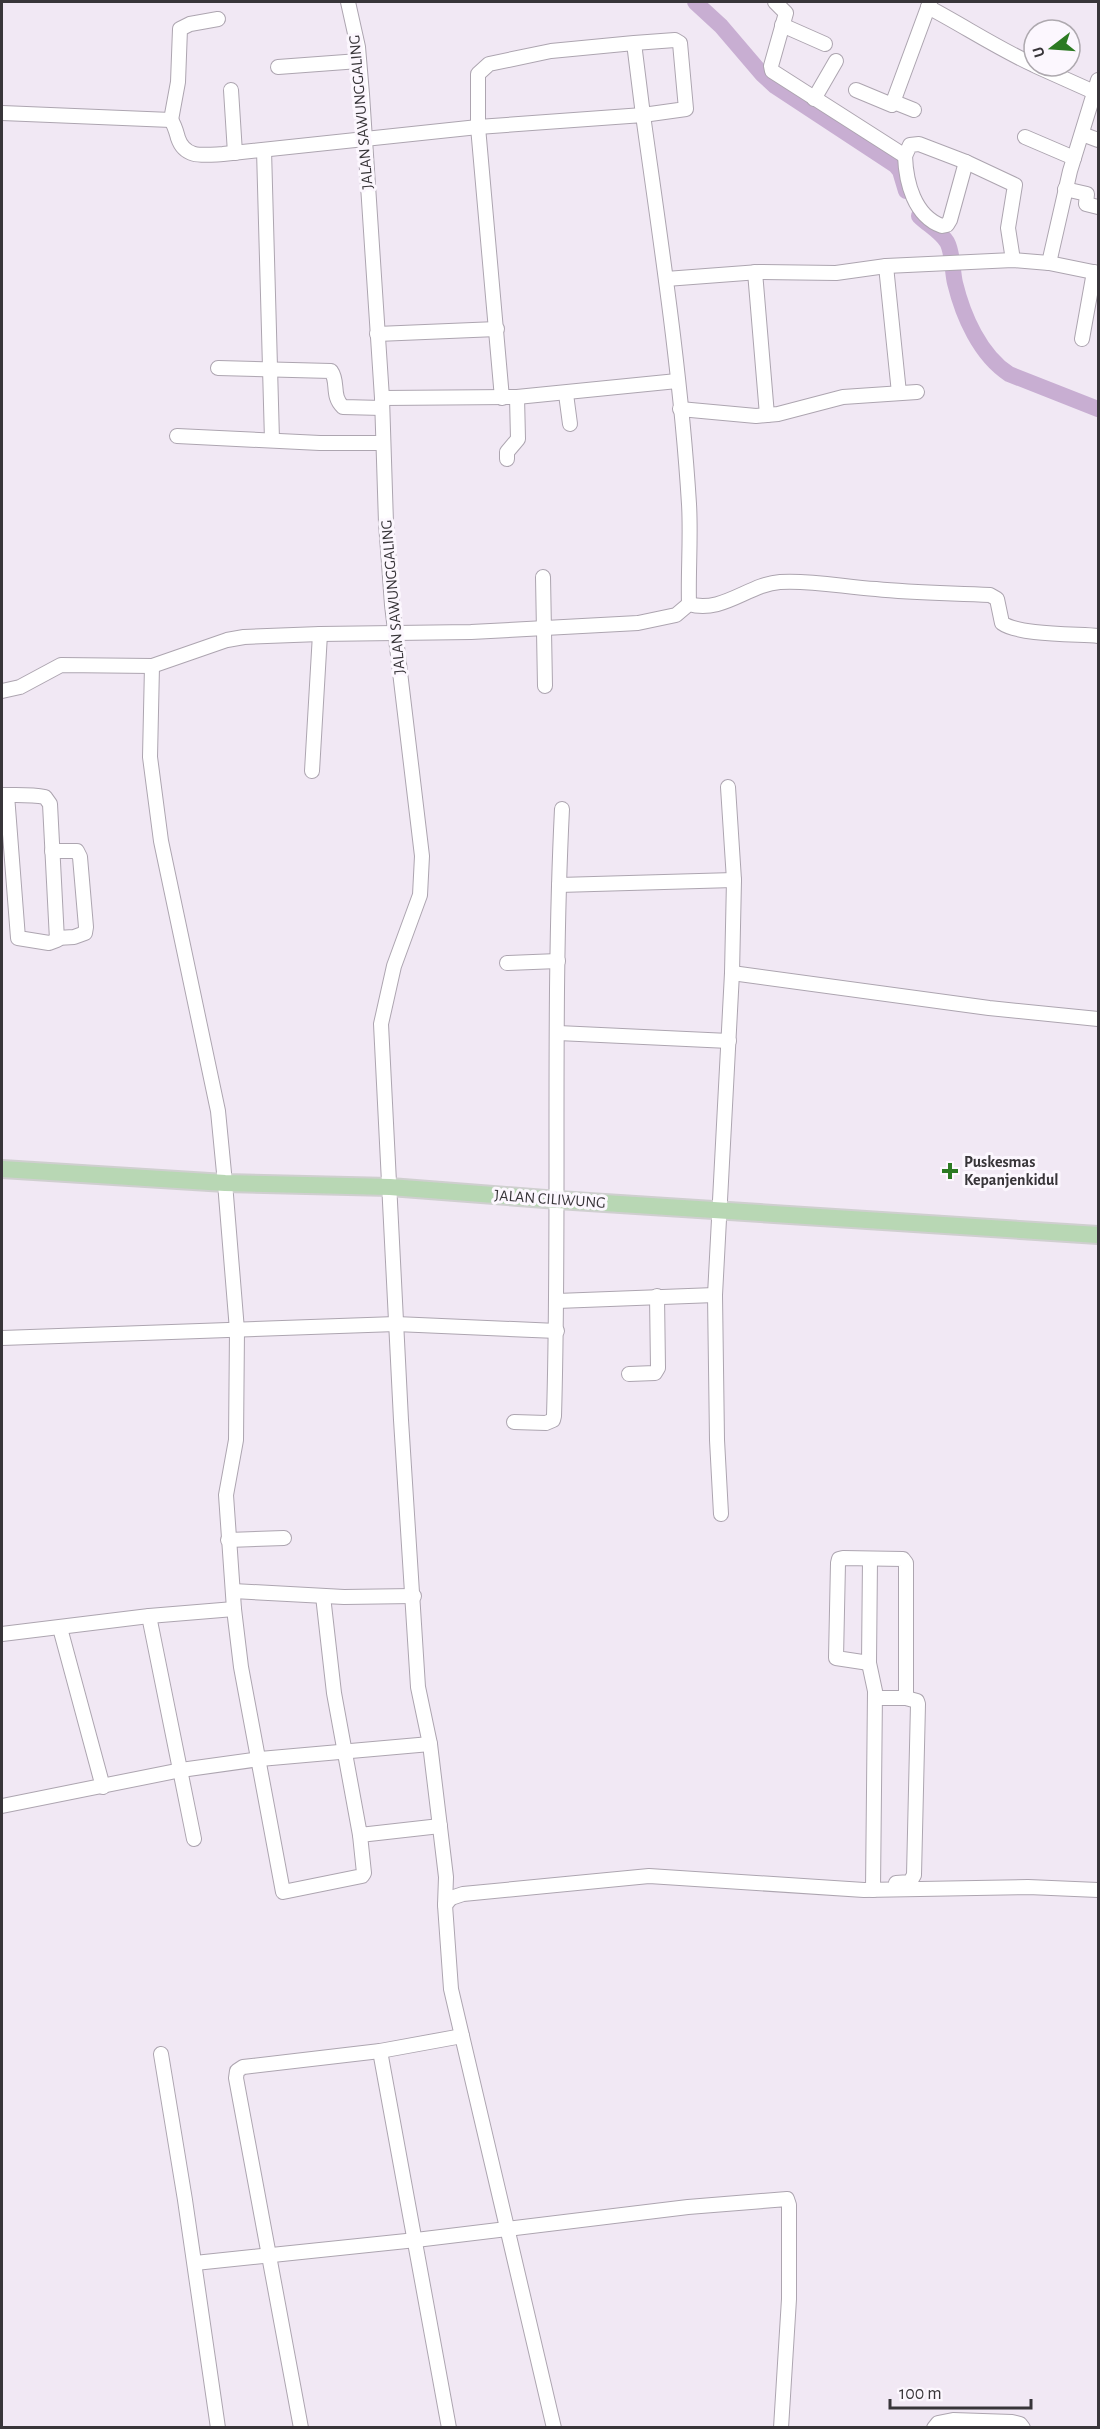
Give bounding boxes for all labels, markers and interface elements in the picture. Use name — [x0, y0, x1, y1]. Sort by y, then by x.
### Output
north arrow — [1022, 18, 1082, 78]
street label: JALAN SAWUNGGALING — [346, 34, 376, 190]
text: U — [1029, 45, 1048, 59]
street label: JALAN SAWUNGGALING — [378, 519, 408, 675]
place label: Puskesmas Kepanjenkidul — [964, 1154, 1059, 1189]
marker: Puskesmas Kepanjenkidul — [941, 1162, 959, 1180]
street label: JALAN CILIWUNG — [494, 1187, 606, 1211]
scale bar — [890, 2372, 1031, 2410]
text: 100 m — [899, 2385, 942, 2403]

